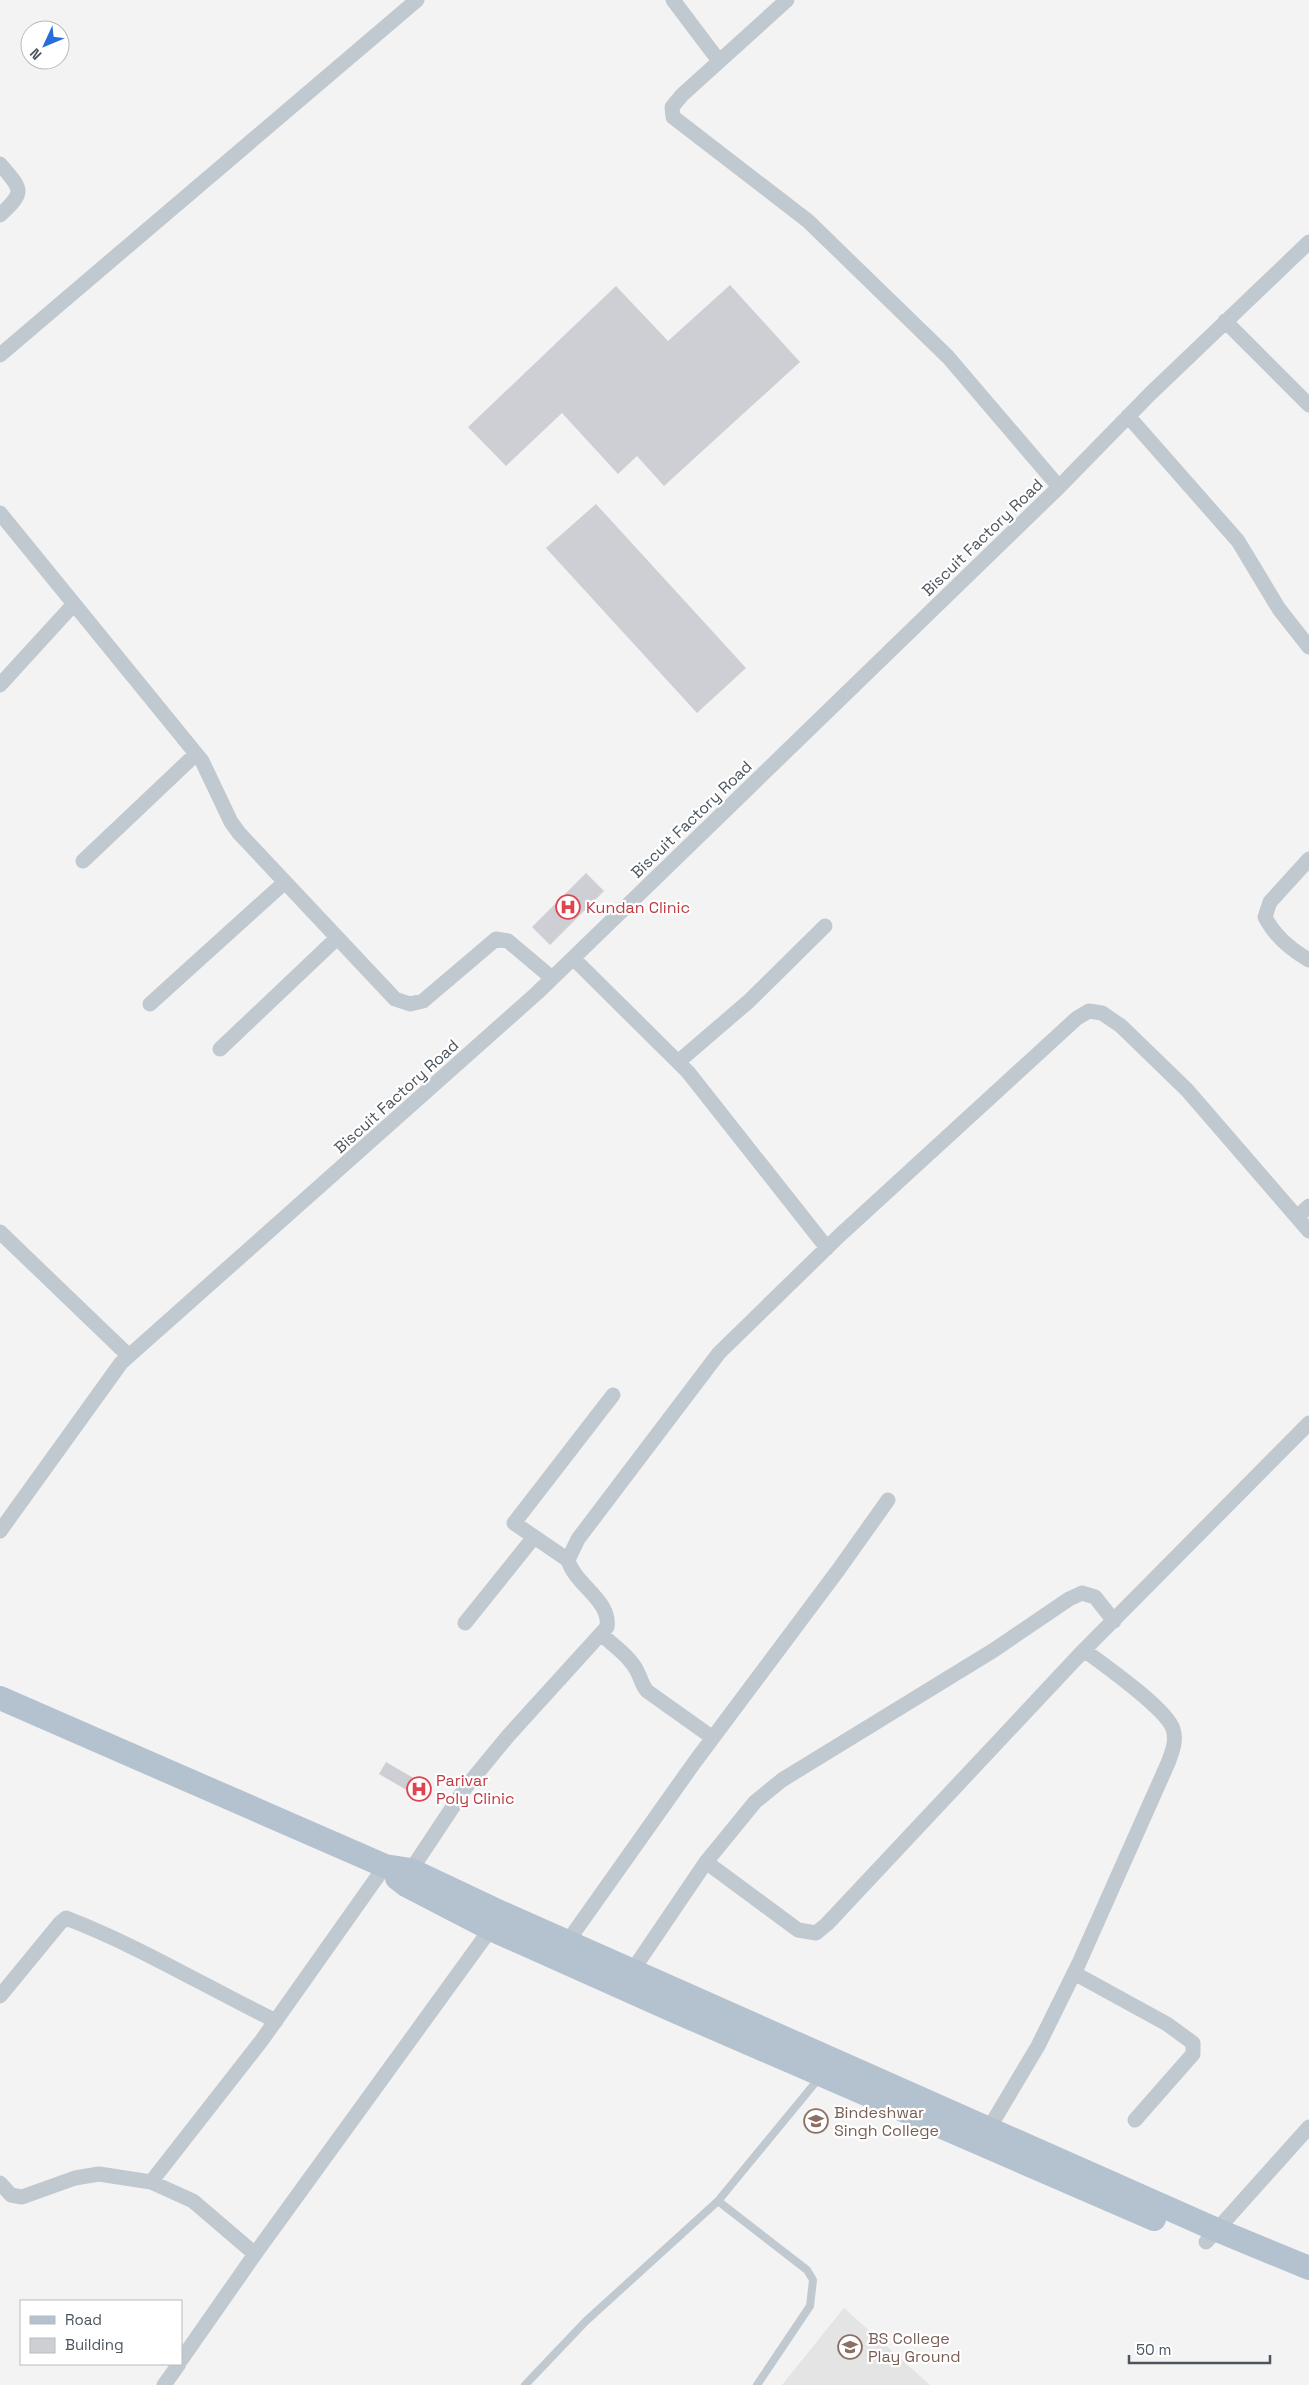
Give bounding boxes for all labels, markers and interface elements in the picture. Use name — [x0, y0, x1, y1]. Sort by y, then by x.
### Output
north arrow — [20, 20, 70, 70]
text: N — [26, 44, 45, 64]
street label: Biscuit Factory Road — [917, 474, 1047, 601]
street label: Biscuit Factory Road — [626, 756, 756, 883]
hospital icon: Kundan Clinic — [555, 894, 581, 920]
place label: Kundan Clinic — [586, 897, 690, 918]
street label: Biscuit Factory Road — [330, 1035, 463, 1158]
place label: Parivar Poly Clinic — [436, 1770, 514, 1809]
hospital icon: Parivar Poly Clinic — [406, 1776, 432, 1802]
place label: Bindeshwar Singh College — [834, 2102, 939, 2141]
school or university icon: Bindeshwar Singh College — [803, 2108, 829, 2134]
legend — [20, 2300, 182, 2365]
text: Road — [65, 2310, 102, 2329]
place label: BS College Play Ground — [868, 2328, 961, 2367]
scale bar — [1129, 2332, 1270, 2364]
school or university icon: BS College Play Ground — [837, 2334, 863, 2360]
text: Building — [65, 2335, 124, 2354]
text: 50 m — [1136, 2340, 1171, 2359]

